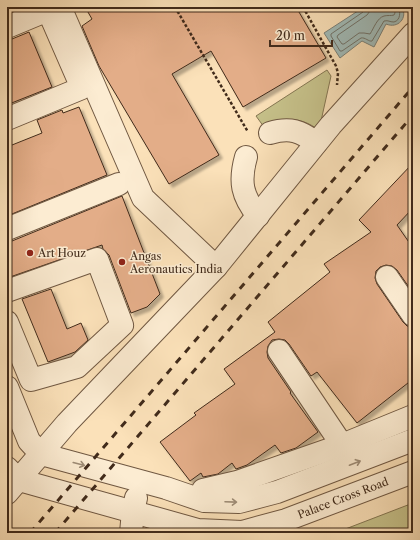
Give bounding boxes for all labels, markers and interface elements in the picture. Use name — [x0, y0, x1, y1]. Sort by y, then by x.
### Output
scale bar — [270, 22, 332, 48]
text: 20 m — [276, 28, 305, 43]
place label: Art Houz — [37, 246, 86, 260]
marker: Art Houz — [25, 248, 35, 258]
place label: Angas Aeronautics India — [129, 249, 223, 276]
marker: Angas Aeronautics India — [117, 257, 127, 267]
one-way arrow — [348, 458, 360, 466]
one-way arrow — [72, 461, 85, 468]
street label: Palace Cross Road — [296, 474, 391, 522]
one-way arrow — [224, 498, 237, 505]

